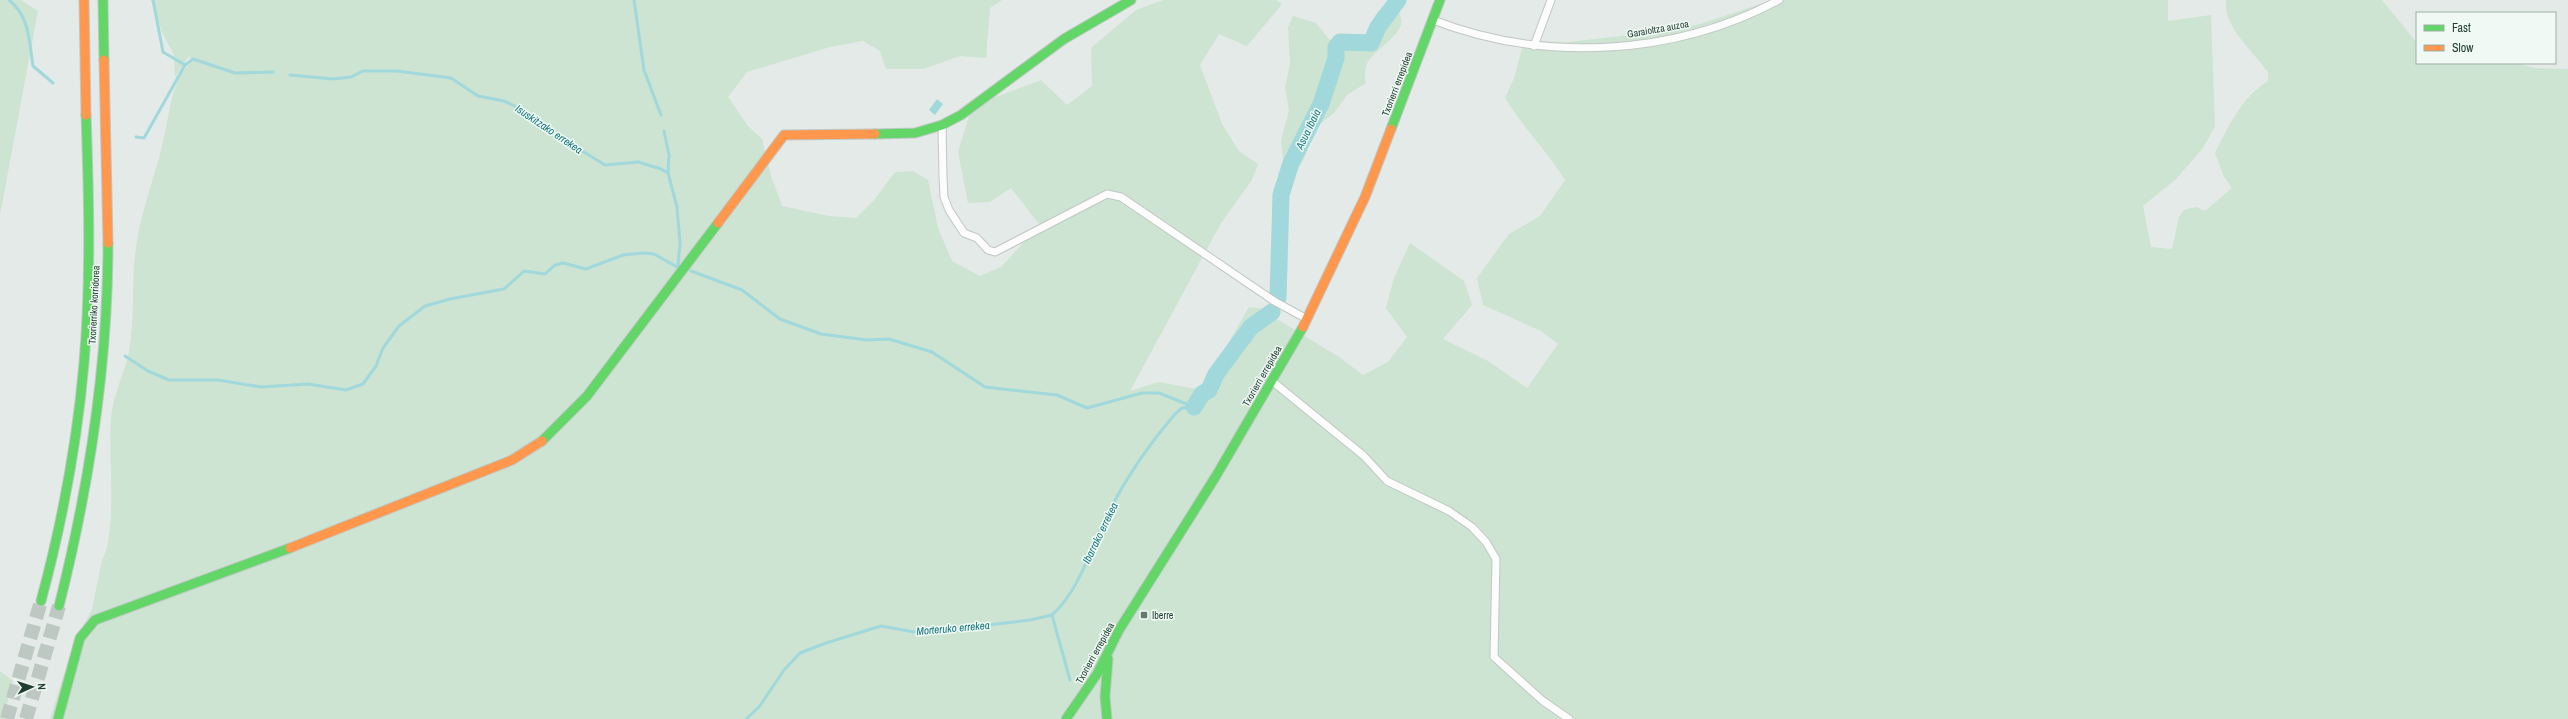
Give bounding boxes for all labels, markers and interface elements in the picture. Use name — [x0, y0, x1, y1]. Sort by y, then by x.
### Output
legend — [2416, 12, 2556, 64]
street label: Garaioltza auzoa — [1626, 17, 1690, 41]
text: Fast — [2452, 20, 2471, 36]
text: Slow — [2452, 40, 2474, 56]
street label: Txorierri errepidea — [1379, 50, 1415, 118]
water label: Isuskitzako errekea — [513, 101, 585, 157]
water label: Asua Ibaia — [1292, 107, 1324, 152]
street label: Txorierriko korridorea — [85, 265, 103, 345]
street label: Txorierri errepidea — [1239, 343, 1285, 409]
water label: Ibarrako errekea — [1079, 500, 1121, 566]
place label: Iberre — [1152, 609, 1174, 622]
marker: Iberre — [1139, 610, 1149, 620]
water label: Morteruko errekea — [916, 618, 990, 638]
street label: Txorierri errepidea — [1073, 620, 1117, 686]
north arrow — [12, 667, 52, 707]
text: N — [35, 683, 49, 690]

